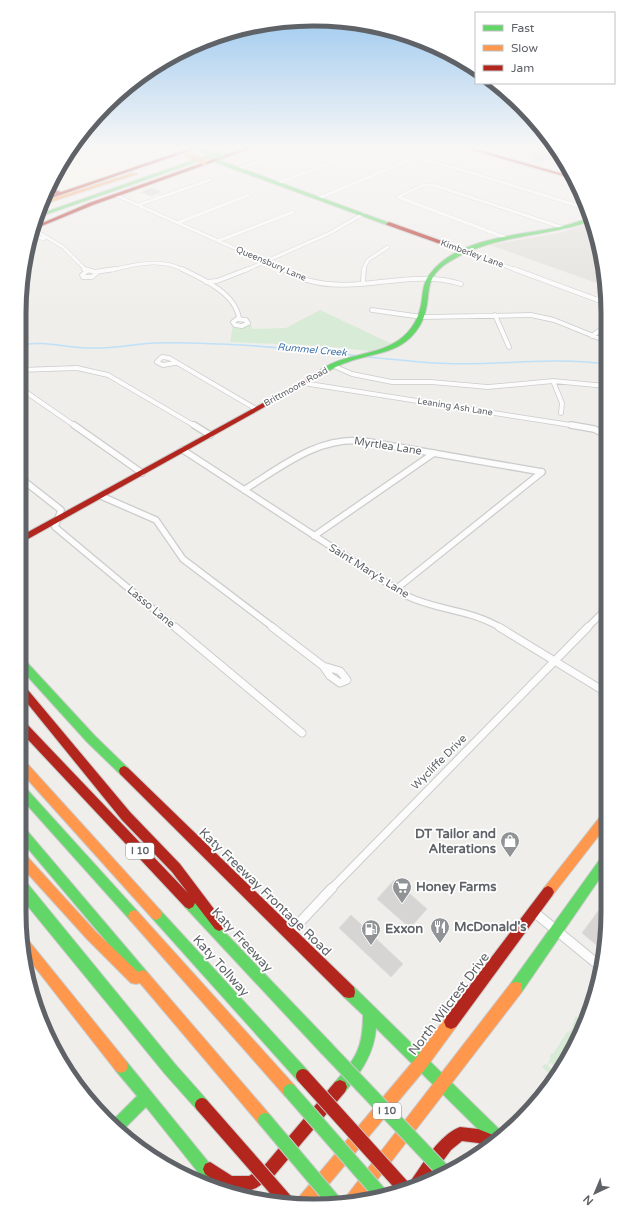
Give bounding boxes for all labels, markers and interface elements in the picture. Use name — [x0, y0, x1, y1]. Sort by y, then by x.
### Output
legend — [475, 12, 615, 84]
text: Fast — [511, 21, 535, 35]
text: Slow — [511, 41, 538, 55]
text: Jam — [511, 61, 534, 75]
street label: Kimberley Lane — [439, 238, 505, 270]
street label: Queensbury Lane — [234, 244, 308, 284]
water label: Rummel Creek — [277, 341, 349, 359]
street label: Brittmoore Road — [262, 365, 330, 409]
street label: Leaning Ash Lane — [416, 396, 494, 418]
street label: Myrtlea Lane — [353, 434, 423, 458]
street label: Saint Mary's Lane — [326, 541, 412, 601]
street label: Lasso Lane — [125, 583, 177, 631]
street label: Wycliffe Drive — [409, 732, 469, 792]
street label: Katy Freeway Frontage Road — [196, 825, 334, 959]
place label: DT Tailor and Alterations — [415, 826, 496, 857]
shop icon: DT Tailor and Alterations — [499, 830, 521, 858]
road number: I 10 — [126, 843, 154, 859]
supermarket icon: Honey Farms — [391, 876, 413, 904]
place label: Honey Farms — [416, 879, 496, 895]
street label: Katy Freeway — [208, 905, 276, 975]
restaurant icon: McDonald's — [429, 916, 451, 944]
fuel station icon: Exxon — [360, 918, 382, 946]
place label: McDonald's — [454, 919, 527, 935]
place label: Exxon — [385, 921, 423, 937]
street label: Katy Tollway — [189, 932, 253, 1000]
street label: North Wilcrest Drive — [405, 949, 493, 1059]
road number: I 10 — [373, 1103, 401, 1119]
north arrow — [575, 1173, 615, 1213]
text: N — [581, 1192, 596, 1208]

